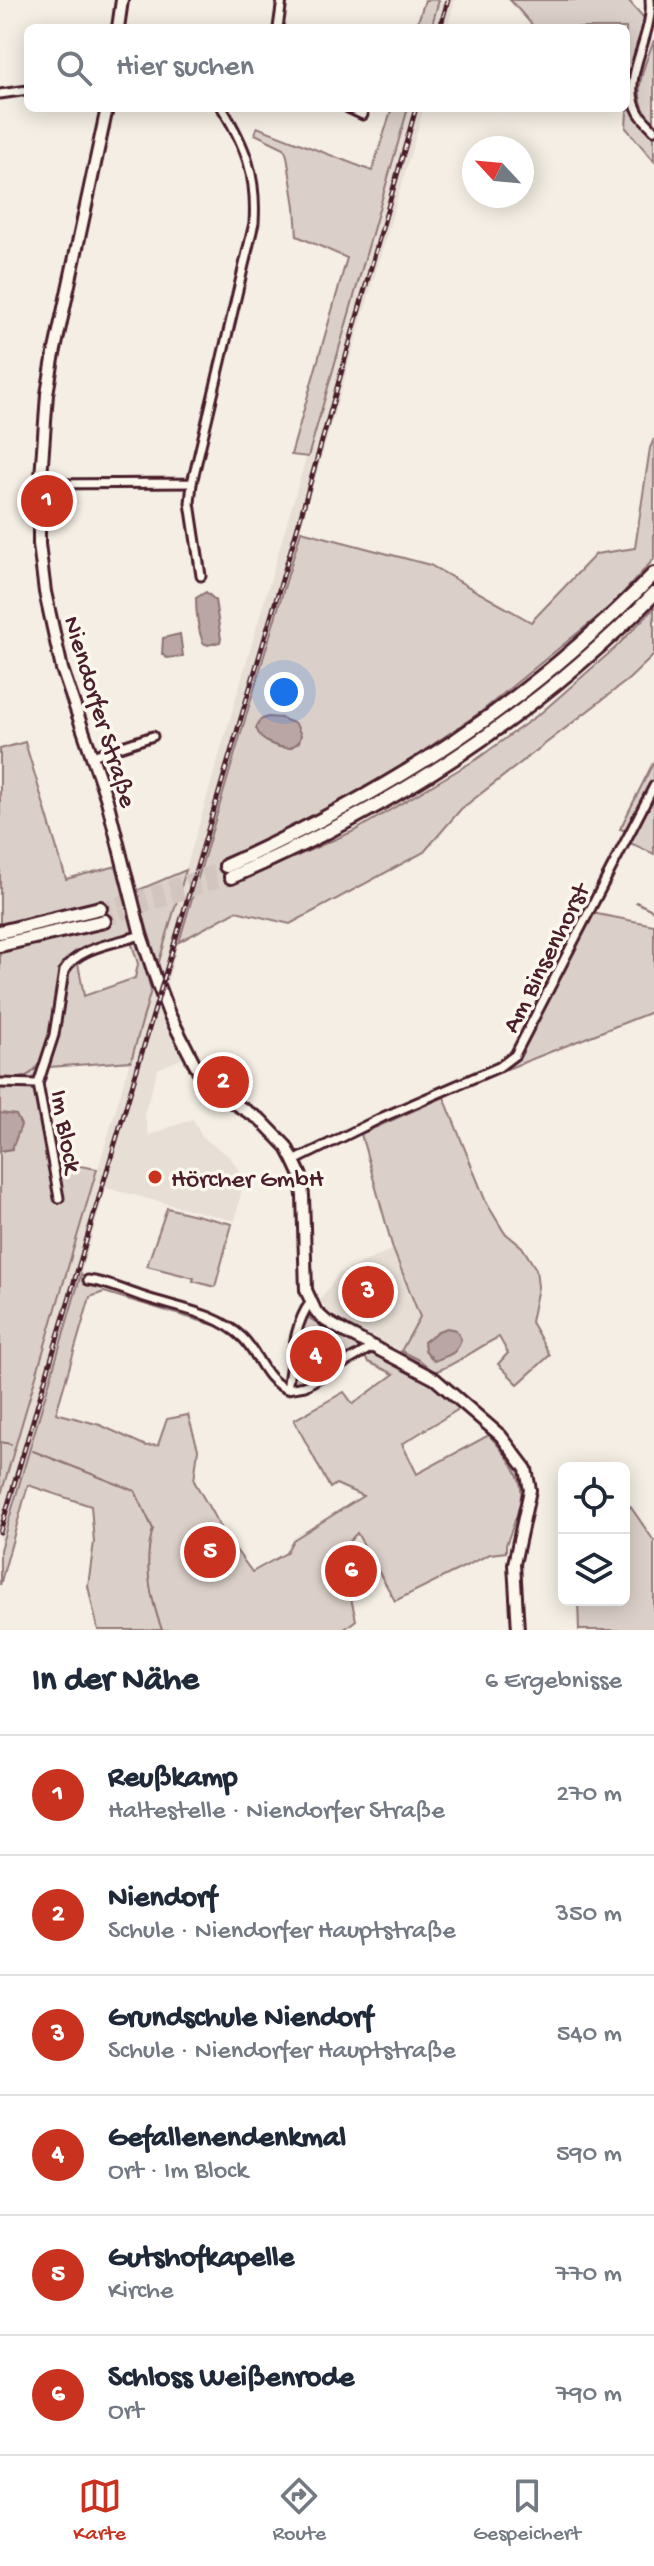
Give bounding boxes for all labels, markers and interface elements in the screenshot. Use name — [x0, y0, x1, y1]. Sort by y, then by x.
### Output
search box — [24, 24, 630, 112]
icon: search — [52, 46, 96, 90]
text: Hier suchen — [116, 51, 254, 86]
north arrow — [462, 136, 534, 208]
pin: 1 — [21, 471, 73, 531]
street label: Niendorfer Straße — [54, 613, 142, 812]
your location — [264, 672, 304, 712]
street label: Am Binsenhorst — [497, 877, 600, 1039]
pin: 2 — [197, 1052, 249, 1112]
street label: Im Block — [41, 1088, 87, 1178]
place label: Hörcher GmbH — [171, 1166, 324, 1197]
marker: Hörcher GmbH — [146, 1168, 164, 1186]
pin: 3 — [342, 1262, 394, 1322]
pin: 4 — [290, 1326, 342, 1386]
map controls — [558, 1462, 630, 1606]
button: locate — [558, 1462, 630, 1534]
pin: 5 — [184, 1522, 236, 1582]
button: layers — [558, 1534, 630, 1606]
pin: 6 — [325, 1541, 377, 1601]
text: In der Nähe — [32, 1662, 199, 1702]
text: 6 Ergebnisse — [485, 1667, 622, 1698]
text: Reußkamp — [108, 1762, 238, 1797]
text: 1 — [53, 1780, 63, 1811]
text: 270 m — [556, 1780, 622, 1811]
text: Haltestelle · Niendorfer Straße — [108, 1797, 445, 1828]
text: Niendorf — [108, 1882, 217, 1917]
text: 2 — [52, 1900, 64, 1931]
text: 350 m — [555, 1900, 622, 1931]
text: Schule · Niendorfer Hauptstraße — [108, 1917, 456, 1948]
text: Grundschule Niendorf — [108, 2002, 373, 2037]
text: 3 — [51, 2020, 65, 2051]
text: 540 m — [557, 2020, 622, 2051]
text: Schule · Niendorfer Hauptstraße — [108, 2037, 456, 2068]
text: Gefallenendenkmal — [108, 2122, 346, 2157]
text: 4 — [52, 2140, 64, 2171]
text: 590 m — [556, 2140, 622, 2171]
text: Ort · Im Block — [108, 2157, 248, 2188]
text: Gutshofkapelle — [108, 2242, 294, 2277]
text: 5 — [51, 2260, 65, 2291]
text: 770 m — [556, 2260, 622, 2291]
text: Kirche — [108, 2277, 173, 2308]
text: Schloss Weißenrode — [108, 2362, 354, 2397]
text: 6 — [51, 2380, 65, 2411]
text: 790 m — [556, 2380, 622, 2411]
text: Ort — [108, 2397, 143, 2428]
tab: Karte — [73, 2474, 126, 2548]
tab: Route — [273, 2474, 326, 2548]
tab: Gespeichert — [473, 2474, 581, 2548]

